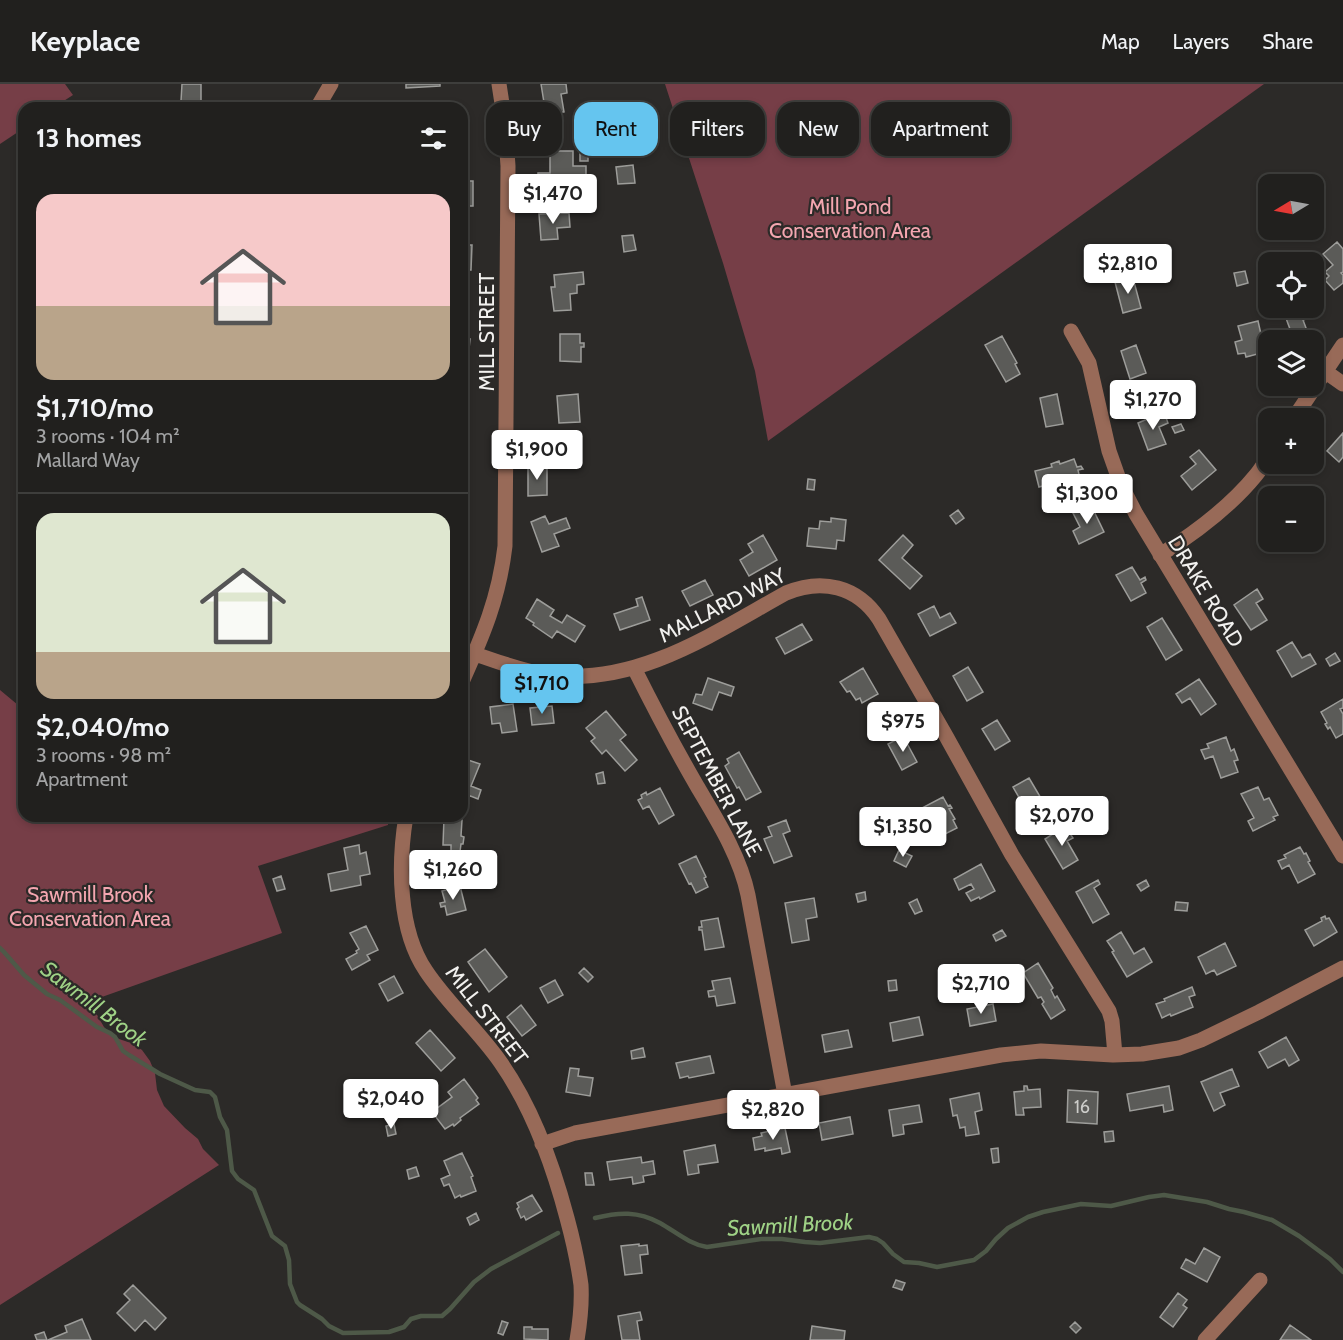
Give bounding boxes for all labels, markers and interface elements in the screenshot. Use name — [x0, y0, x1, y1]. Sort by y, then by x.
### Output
text: Keyplace — [30, 24, 140, 58]
text: Map — [1101, 29, 1140, 54]
text: Layers — [1173, 29, 1229, 54]
text: Share — [1262, 29, 1313, 54]
chip: Buy — [486, 102, 562, 156]
chip: Rent — [574, 102, 658, 156]
chip: Filters — [670, 102, 765, 156]
chip: New — [777, 102, 859, 156]
chip: Apartment — [871, 102, 1010, 156]
text: 13 homes — [36, 122, 142, 154]
icon: filters — [417, 122, 450, 155]
pin: $1,470 — [504, 174, 602, 225]
north arrow — [1258, 174, 1324, 240]
map controls — [1258, 174, 1324, 552]
text: $1,470 — [523, 181, 583, 205]
park label: Mill Pond Conservation Area — [769, 194, 931, 243]
icon: home — [189, 233, 297, 341]
pin: $2,810 — [1079, 244, 1177, 295]
text: $2,810 — [1098, 251, 1158, 275]
button: locate — [1258, 252, 1324, 318]
street label: MILL STREET — [474, 273, 499, 391]
button: layers — [1258, 330, 1324, 396]
pin: $1,270 — [1104, 380, 1202, 431]
text: $1,270 — [1124, 387, 1182, 411]
text: $1,710/mo — [36, 392, 154, 424]
button: + — [1258, 408, 1324, 474]
text: 3 rooms · 104 m² — [36, 424, 180, 448]
pin: $1,900 — [488, 430, 586, 481]
text: $1,900 — [506, 437, 568, 461]
text: Mallard Way — [36, 448, 140, 472]
pin: $1,300 — [1038, 474, 1136, 525]
text: $1,300 — [1056, 481, 1118, 505]
button: − — [1258, 486, 1324, 552]
street label: DRAKE ROAD — [1163, 531, 1249, 651]
icon: home — [189, 552, 297, 660]
street label: MALLARD WAY — [654, 562, 791, 648]
pin: $1,710 — [493, 664, 591, 715]
text: $1,710 — [514, 671, 570, 695]
street label: SEPTEMBER LANE — [667, 701, 767, 861]
pin: $975 — [867, 702, 939, 753]
text: $975 — [881, 709, 925, 733]
text: $2,040/mo — [36, 711, 169, 743]
text: 3 rooms · 98 m² — [36, 743, 171, 767]
text: Apartment — [36, 767, 128, 791]
pin: $2,070 — [1013, 796, 1111, 847]
text: $2,070 — [1030, 803, 1094, 827]
pin: $1,350 — [854, 807, 952, 858]
text: $1,350 — [873, 814, 933, 838]
pin: $1,260 — [404, 850, 502, 901]
text: $1,260 — [423, 857, 483, 881]
park label: Sawmill Brook Conservation Area — [9, 882, 171, 931]
water label: Sawmill Brook — [36, 955, 153, 1053]
street label: MILL STREET — [441, 961, 533, 1069]
pin: $2,710 — [932, 964, 1030, 1015]
text: $2,710 — [952, 971, 1010, 995]
pin: $2,040 — [342, 1079, 440, 1130]
text: $2,040 — [357, 1086, 425, 1110]
pin: $2,820 — [724, 1090, 822, 1141]
house number: 16 — [1074, 1096, 1090, 1118]
text: $2,820 — [741, 1097, 805, 1121]
water label: Sawmill Brook — [726, 1208, 854, 1242]

